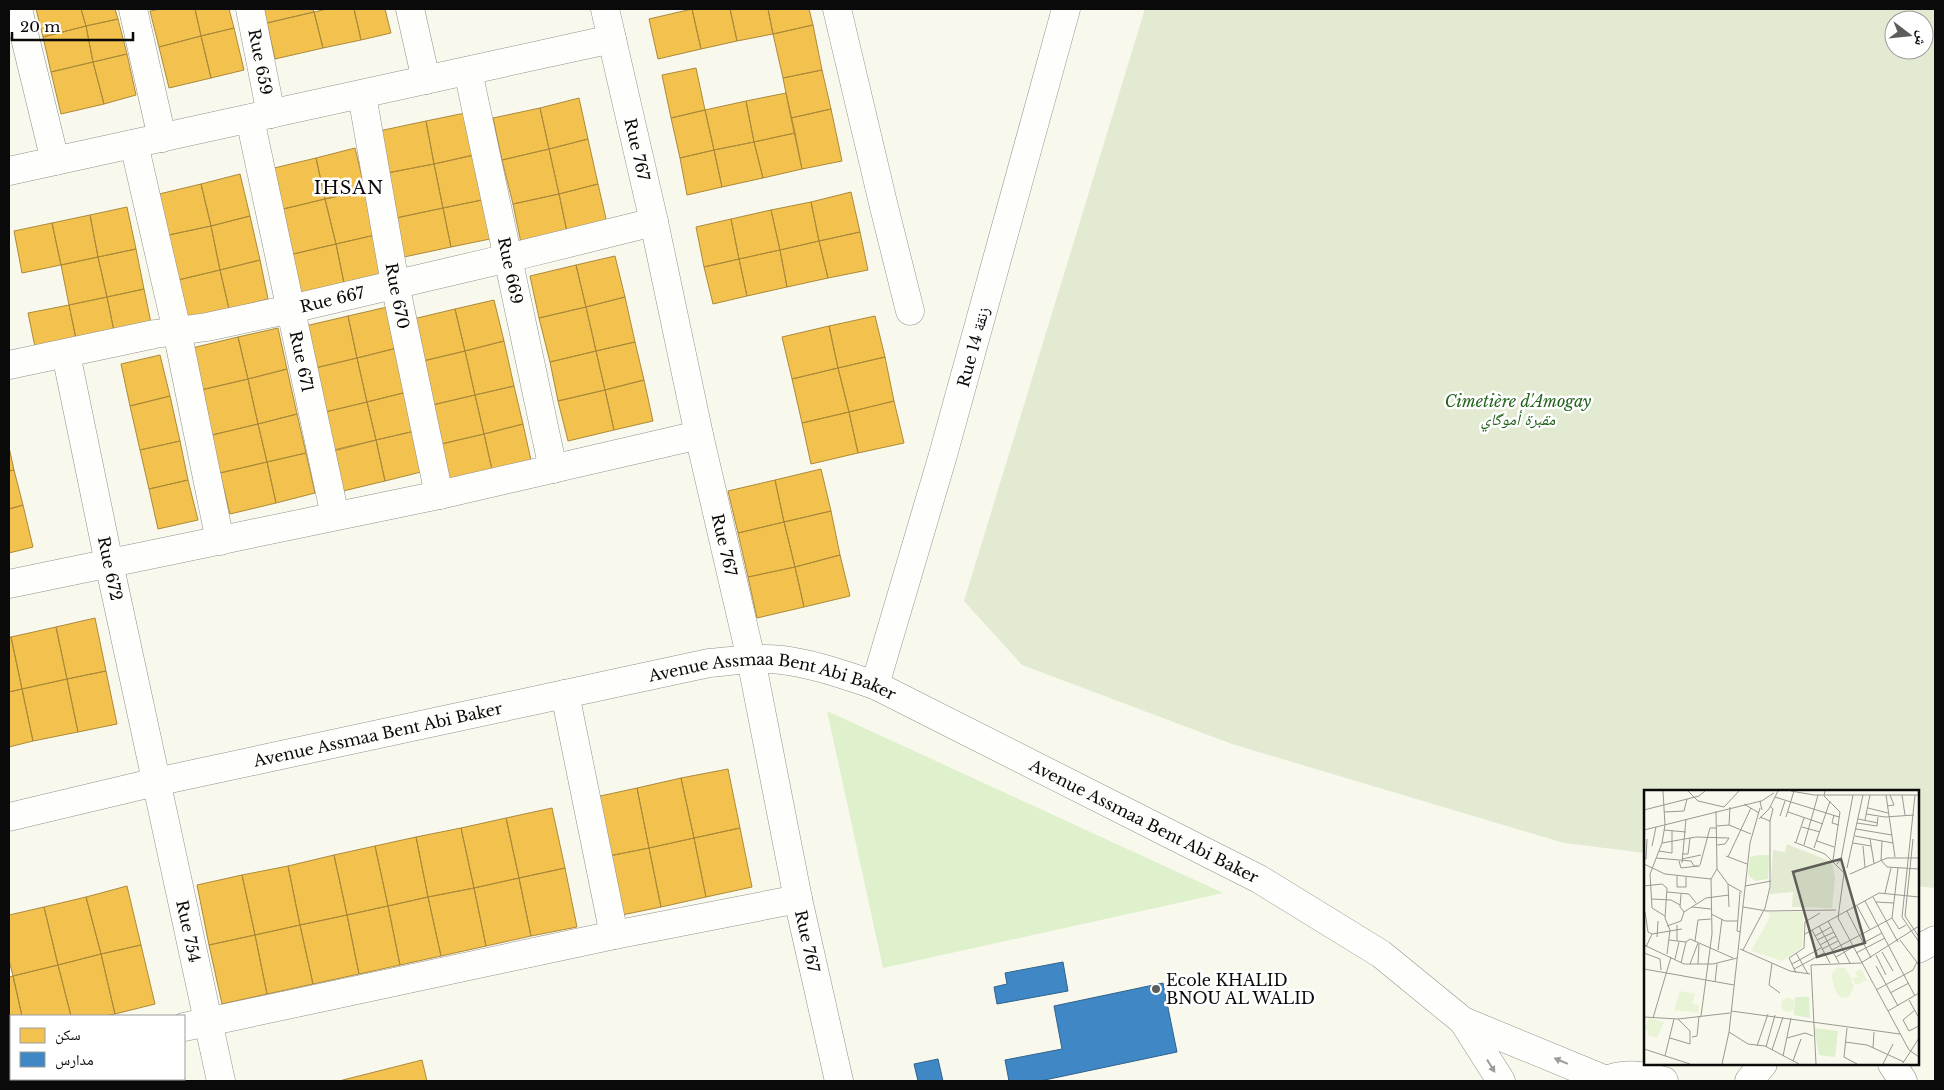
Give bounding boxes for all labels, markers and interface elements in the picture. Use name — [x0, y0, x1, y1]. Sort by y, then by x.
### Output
scale bar — [12, 10, 134, 42]
north arrow — [1884, 10, 1934, 60]
text: 20 m — [20, 17, 60, 36]
street label: Rue 659 — [244, 27, 277, 97]
text: ش — [1911, 29, 1932, 48]
street label: Rue 767 — [620, 116, 654, 183]
district label: IHSAN — [314, 177, 384, 199]
street label: Rue 669 — [494, 235, 527, 306]
street label: Rue 670 — [381, 261, 414, 331]
street label: Rue 667 — [298, 282, 367, 317]
street label: Rue 14 زنقة — [953, 305, 993, 389]
street label: Rue 671 — [286, 329, 318, 394]
park label: Cimetière d'Amogay مقبرة أموگاي — [1445, 391, 1592, 432]
street label: Rue 767 — [708, 512, 742, 579]
street label: Rue 672 — [94, 535, 127, 603]
street label: Avenue Assmaa Bent Abi Baker — [646, 649, 900, 704]
street label: Avenue Assmaa Bent Abi Baker — [251, 698, 504, 771]
street label: Avenue Assmaa Bent Abi Baker — [1026, 754, 1262, 887]
inset map — [1644, 790, 1919, 1065]
street label: Rue 754 — [172, 898, 205, 964]
street label: Rue 767 — [791, 908, 824, 975]
place label: Ecole KHALID BNOU AL WALID — [1166, 970, 1315, 1008]
marker: Ecole KHALID BNOU AL WALID — [1150, 983, 1162, 995]
legend — [10, 1015, 185, 1080]
text: سكن — [55, 1025, 81, 1045]
text: مدارس — [55, 1050, 94, 1070]
one-way arrow — [1553, 1057, 1568, 1065]
one-way arrow — [1487, 1059, 1496, 1072]

